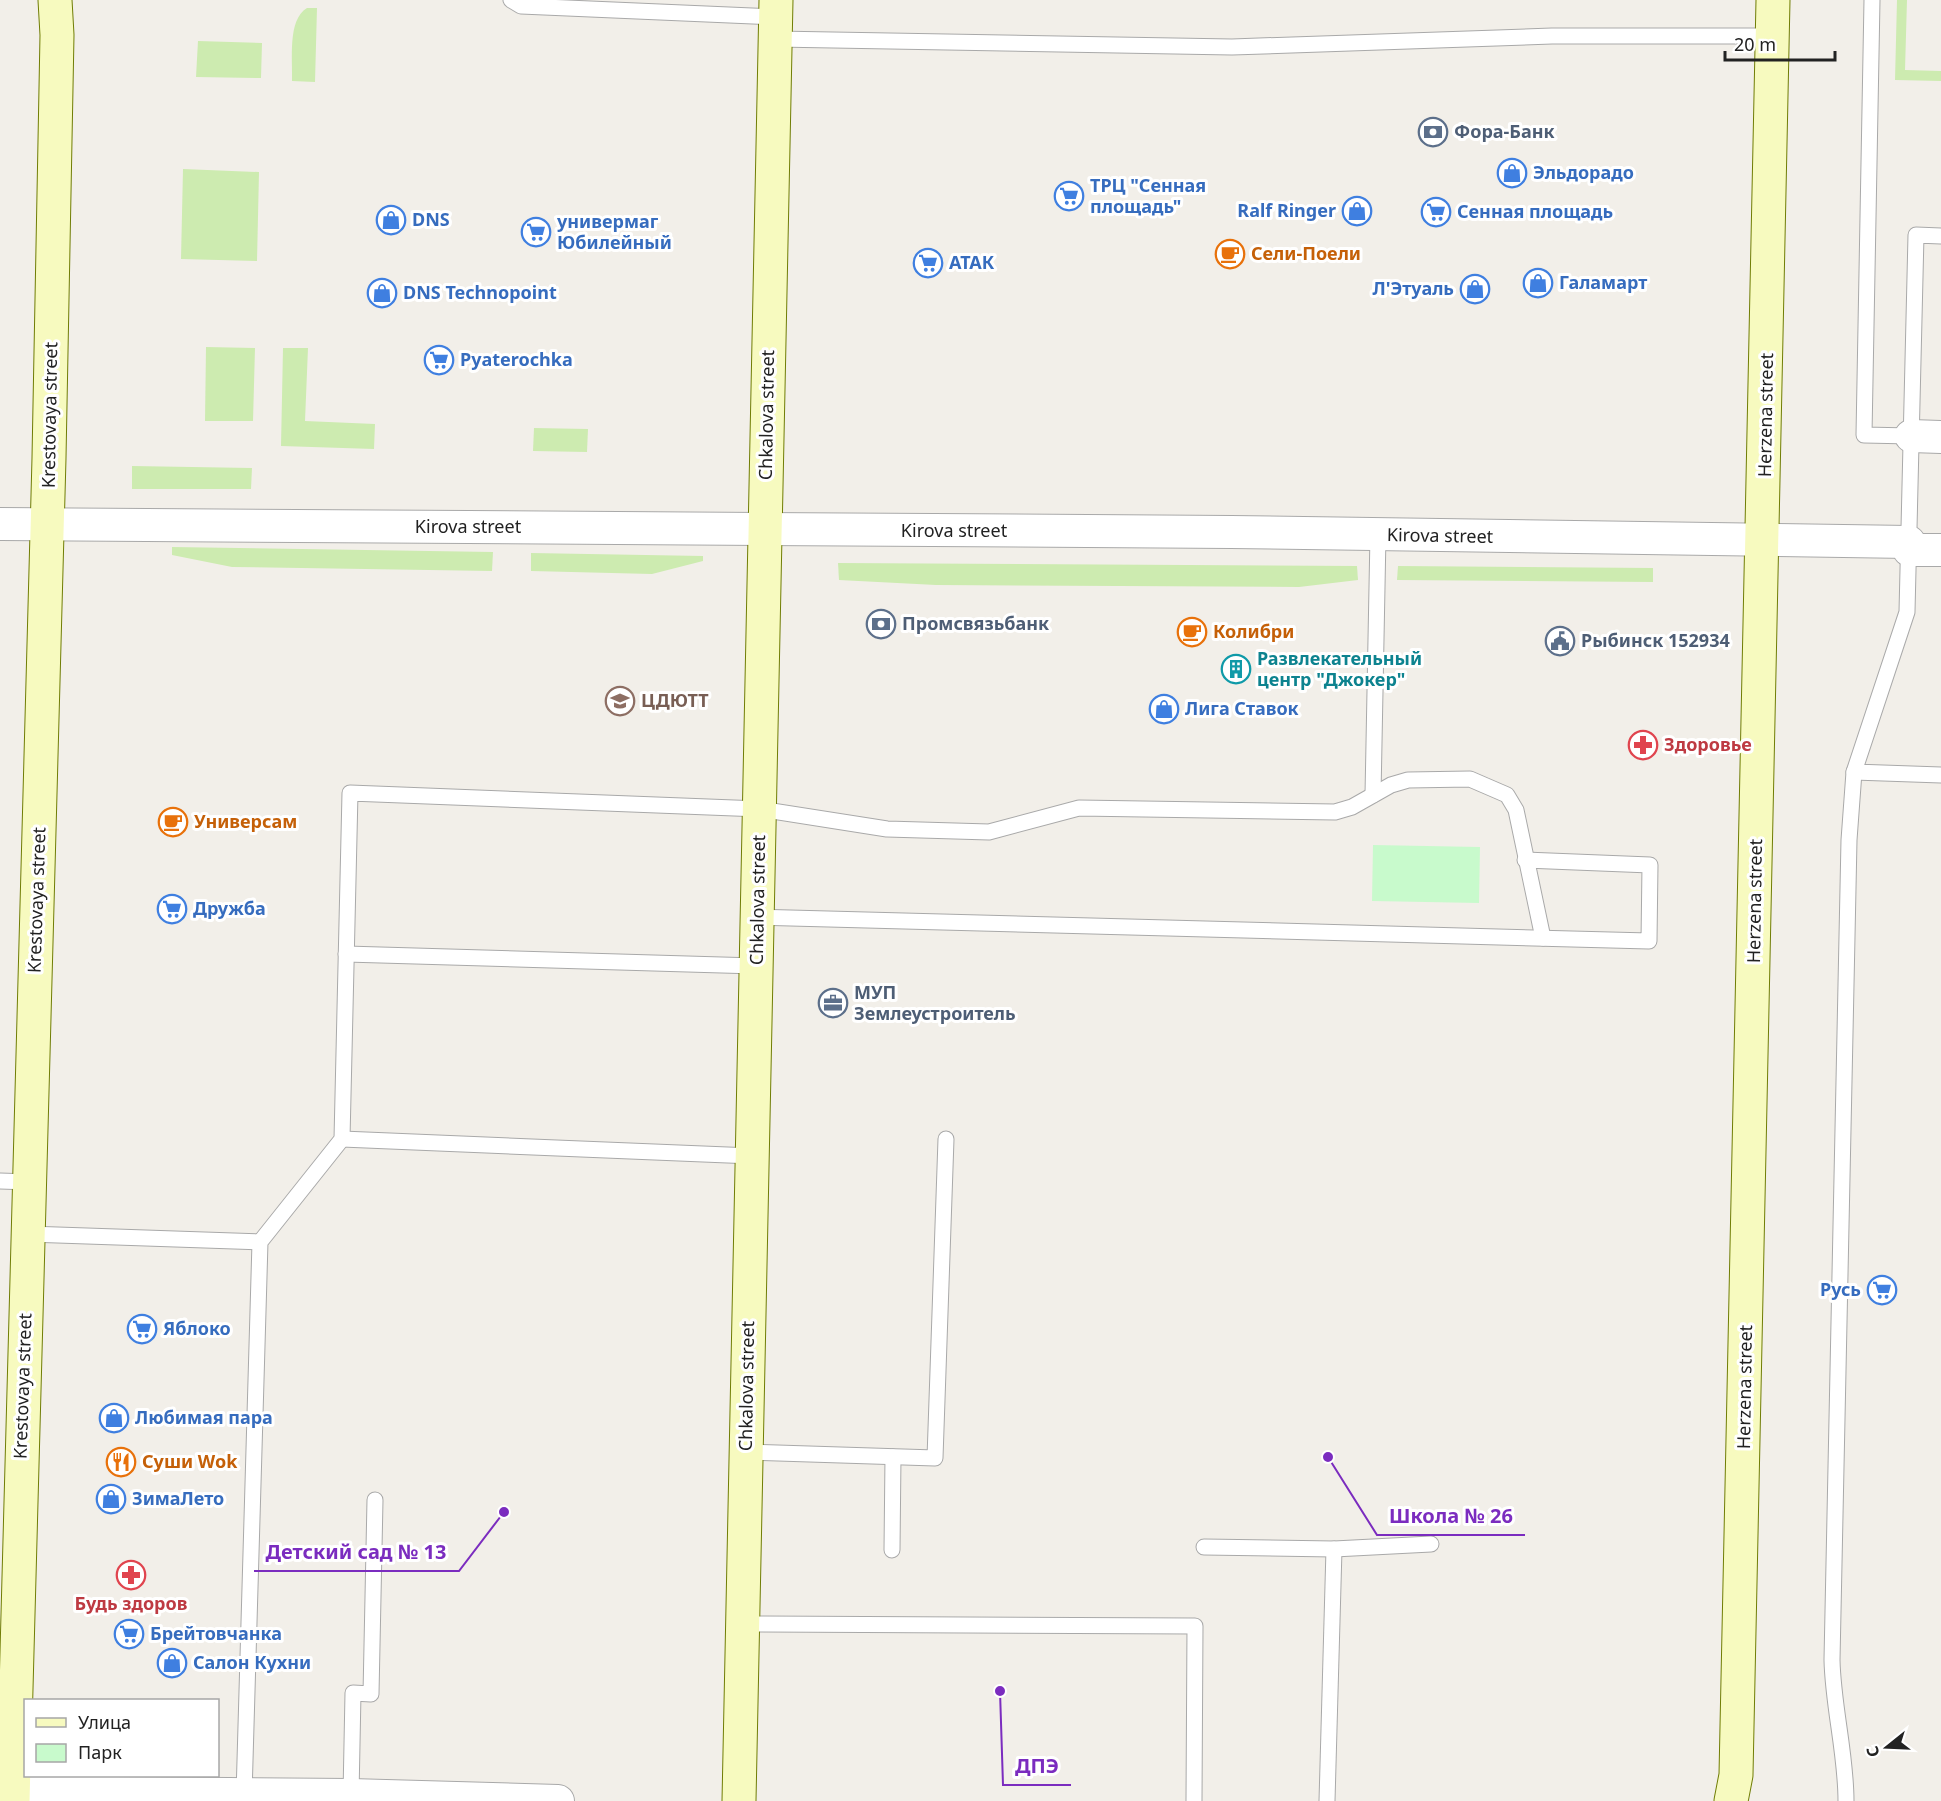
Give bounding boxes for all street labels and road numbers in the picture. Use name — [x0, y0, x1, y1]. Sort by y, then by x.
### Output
street label: Krestovaya street — [36, 341, 62, 488]
street label: Chkalova street — [753, 349, 779, 480]
street label: Herzena street — [1752, 352, 1778, 477]
street label: Kirova street — [415, 514, 522, 538]
street label: Kirova street — [901, 518, 1008, 542]
street label: Kirova street — [1387, 522, 1494, 548]
street label: Krestovaya street — [21, 826, 51, 973]
street label: Chkalova street — [744, 834, 770, 965]
street label: Herzena street — [1741, 838, 1767, 963]
street label: Krestovaya street — [7, 1312, 37, 1459]
street label: Chkalova street — [733, 1320, 759, 1451]
street label: Herzena street — [1731, 1324, 1757, 1449]

